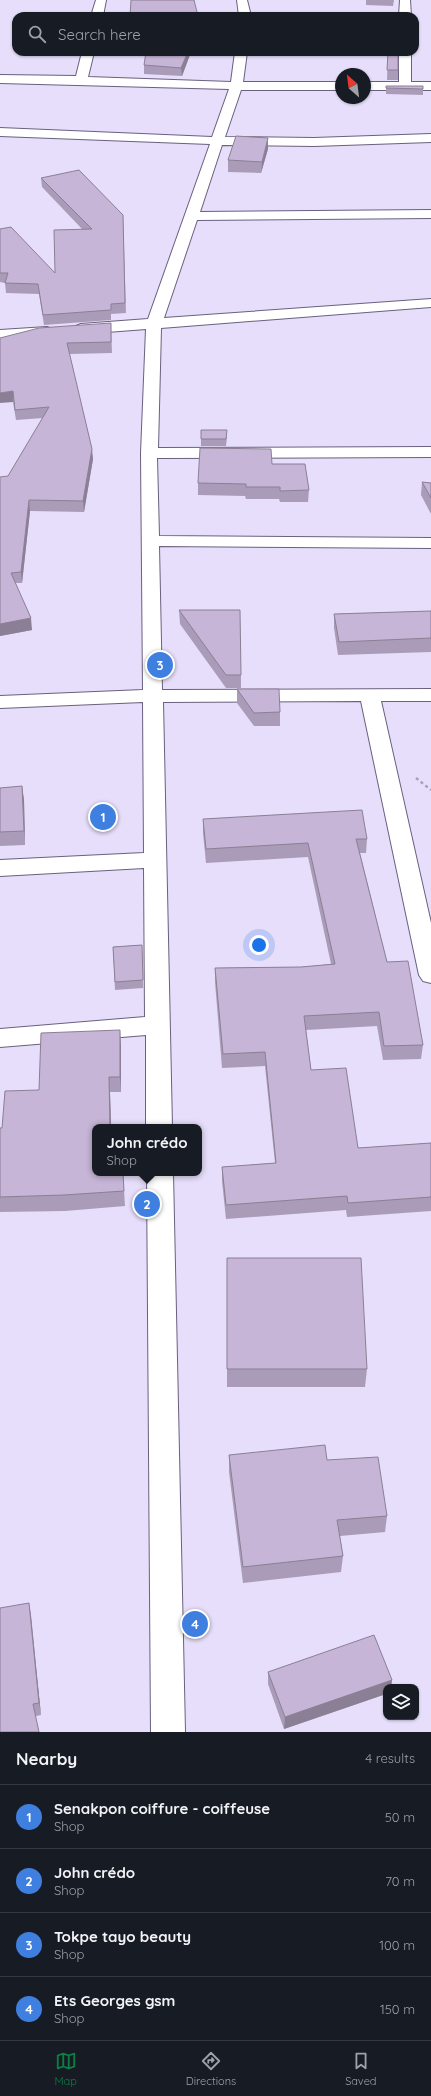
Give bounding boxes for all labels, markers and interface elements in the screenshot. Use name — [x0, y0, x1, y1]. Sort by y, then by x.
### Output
search box — [12, 12, 419, 56]
icon: search — [26, 23, 48, 45]
text: Search here — [58, 25, 141, 44]
north arrow — [335, 68, 371, 104]
pin: 3 — [147, 650, 173, 680]
pin: 1 — [90, 802, 116, 832]
your location — [249, 935, 269, 955]
popup — [92, 1124, 202, 1176]
text: John crédo — [106, 1133, 188, 1152]
text: Shop — [106, 1152, 137, 1168]
pin: 2 — [134, 1189, 160, 1219]
pin: 4 — [182, 1609, 208, 1639]
map controls — [383, 1684, 419, 1720]
button: layers — [383, 1684, 419, 1720]
text: Nearby — [16, 1748, 77, 1769]
text: 4 results — [365, 1750, 415, 1766]
text: Senakpon coiffure - coiffeuse — [54, 1799, 270, 1818]
text: 1 — [26, 1809, 32, 1825]
text: 50 m — [385, 1809, 415, 1825]
text: Shop — [54, 1818, 84, 1834]
text: John crédo — [54, 1863, 135, 1882]
text: 2 — [25, 1873, 33, 1889]
text: 70 m — [385, 1873, 415, 1889]
text: Shop — [54, 1882, 84, 1898]
text: Tokpe tayo beauty — [54, 1927, 191, 1946]
text: 3 — [26, 1937, 32, 1953]
text: 100 m — [379, 1937, 415, 1953]
text: Shop — [54, 1946, 84, 1962]
text: Ets Georges gsm — [54, 1991, 175, 2010]
text: 4 — [25, 2001, 33, 2017]
text: 150 m — [380, 2001, 415, 2017]
text: Shop — [54, 2010, 84, 2026]
tab: Map — [54, 2050, 77, 2088]
tab: Directions — [186, 2050, 236, 2088]
tab: Saved — [345, 2050, 377, 2088]

